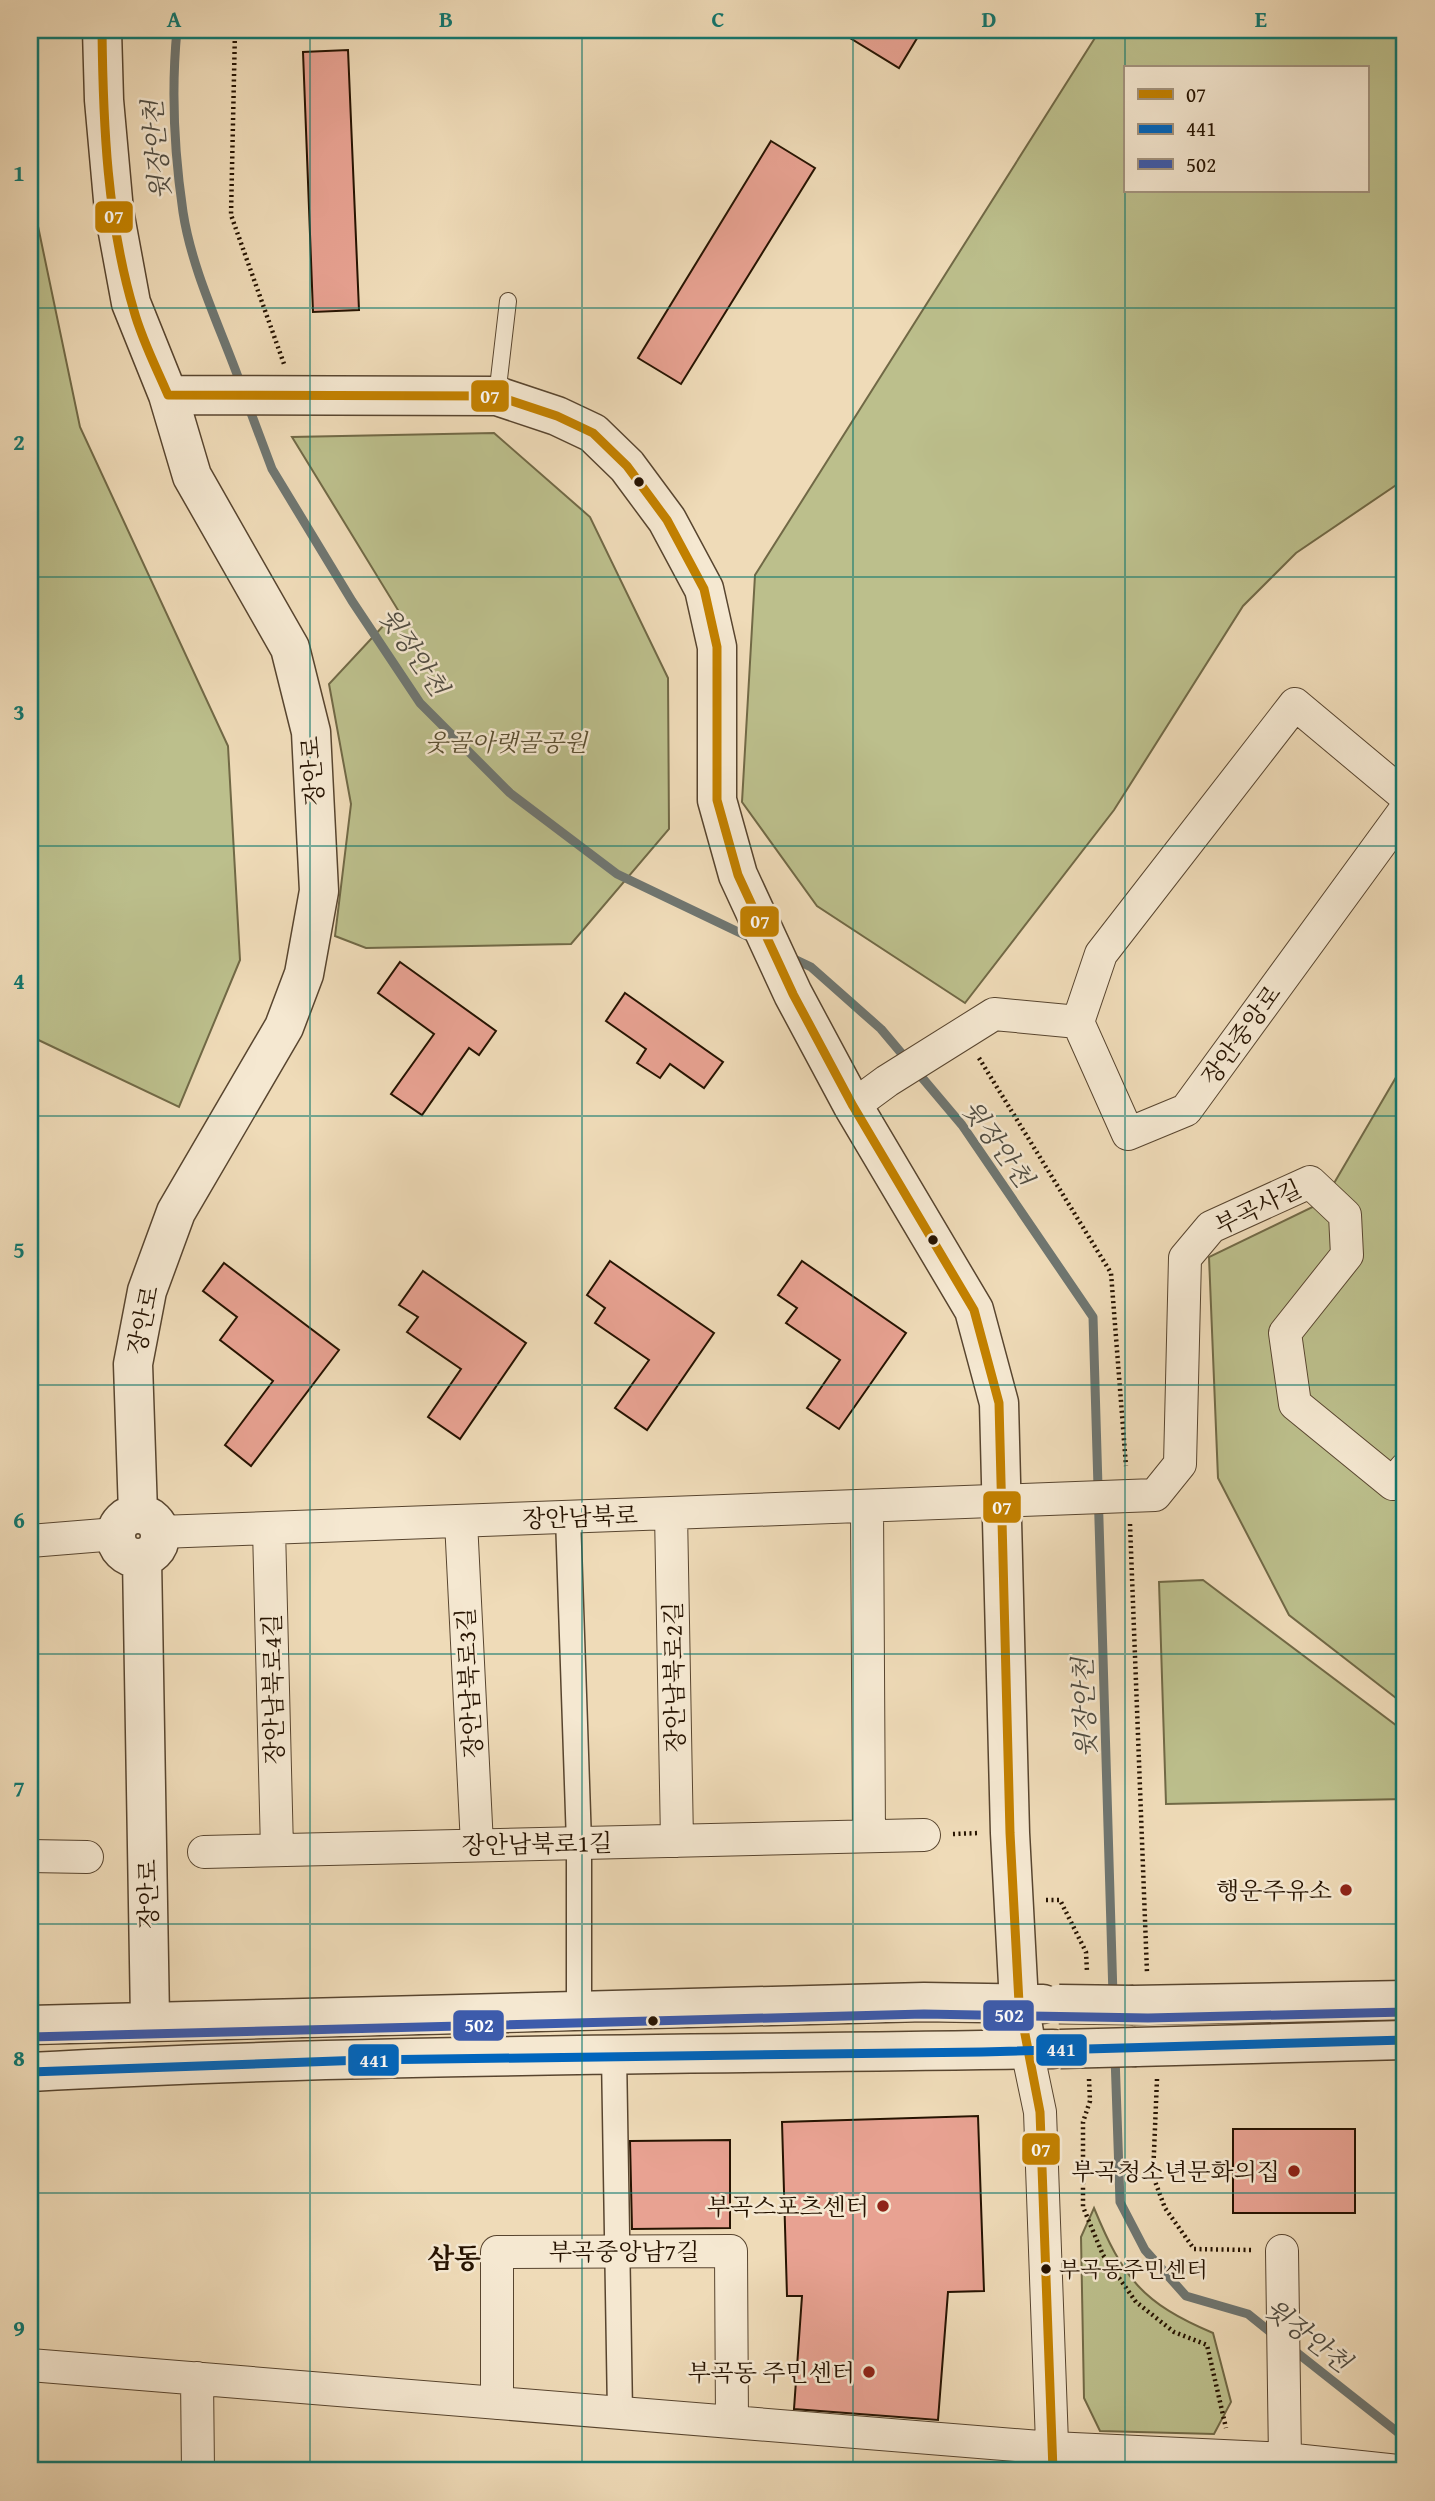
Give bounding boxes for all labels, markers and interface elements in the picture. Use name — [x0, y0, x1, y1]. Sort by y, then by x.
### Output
text: A — [167, 2, 182, 35]
text: B — [439, 2, 453, 35]
text: C — [711, 2, 725, 35]
text: D — [982, 2, 997, 35]
text: E — [1255, 2, 1267, 35]
legend — [1124, 66, 1368, 192]
text: 07 — [1186, 79, 1206, 110]
water label: 윗장안천 — [132, 96, 180, 202]
text: 441 — [1186, 113, 1216, 144]
text: 502 — [1186, 149, 1216, 180]
text: 1 — [13, 156, 25, 189]
line badge: 07 — [94, 200, 134, 234]
text: 07 — [104, 202, 124, 230]
line badge: 07 — [470, 379, 510, 413]
text: 07 — [480, 382, 500, 410]
text: 2 — [13, 425, 25, 458]
unlabelled marker — [632, 475, 646, 489]
water label: 윗장안천 — [370, 598, 459, 705]
text: 3 — [13, 695, 25, 728]
park label: 웃골아랫골공원 — [425, 725, 589, 760]
street label: 장안로 — [292, 735, 332, 807]
line badge: 07 — [739, 905, 780, 938]
text: 07 — [750, 907, 770, 935]
text: 4 — [13, 964, 25, 997]
street label: 장안중앙로 — [1193, 978, 1289, 1092]
water label: 윗장안천 — [953, 1091, 1044, 1197]
street label: 부곡사길 — [1209, 1171, 1307, 1243]
text: 5 — [13, 1233, 25, 1266]
unlabelled marker — [926, 1233, 940, 1247]
street label: 장안로 — [119, 1282, 167, 1358]
line badge: 07 — [982, 1490, 1022, 1524]
text: 07 — [992, 1493, 1012, 1521]
street label: 장안남북로 — [521, 1497, 639, 1537]
text: 6 — [13, 1503, 25, 1536]
street label: 장안남북로2길 — [655, 1601, 693, 1753]
street label: 장안남북로3길 — [448, 1607, 490, 1759]
street label: 장안남북로4길 — [254, 1613, 292, 1765]
water label: 윗장안천 — [1063, 1655, 1105, 1759]
text: 7 — [13, 1772, 25, 1805]
street label: 장안남북로1길 — [461, 1825, 613, 1863]
street label: 장안로 — [130, 1859, 166, 1929]
place label: 행운주유소 — [1216, 1873, 1332, 1908]
marker: 행운주유소 — [1338, 1882, 1354, 1898]
line badge: 502 — [982, 1999, 1035, 2032]
text: 502 — [994, 2001, 1024, 2029]
line badge: 502 — [452, 2009, 505, 2042]
text: 502 — [464, 2011, 494, 2039]
unlabelled marker — [646, 2014, 660, 2028]
line badge: 441 — [1035, 2033, 1088, 2067]
text: 441 — [1046, 2035, 1076, 2063]
text: 8 — [13, 2041, 25, 2074]
line badge: 441 — [347, 2043, 400, 2077]
text: 441 — [359, 2046, 389, 2074]
line badge: 07 — [1021, 2132, 1061, 2166]
text: 07 — [1031, 2135, 1051, 2163]
place label: 부곡청소년문화의집 — [1071, 2154, 1280, 2189]
marker: 부곡청소년문화의집 — [1286, 2163, 1302, 2179]
place label: 부곡스포츠센터 — [707, 2189, 869, 2224]
marker: 부곡스포츠센터 — [875, 2198, 891, 2214]
street label: 부곡중앙남7길 — [549, 2234, 699, 2269]
district label: 삼동 — [427, 2237, 481, 2278]
place label: 부곡동주민센터 — [1059, 2253, 1208, 2285]
marker: 부곡동주민센터 — [1039, 2262, 1053, 2276]
water label: 윗장안천 — [1256, 2289, 1361, 2382]
text: 9 — [13, 2311, 25, 2344]
place label: 부곡동 주민센터 — [687, 2355, 855, 2390]
marker: 부곡동 주민센터 — [861, 2364, 877, 2380]

